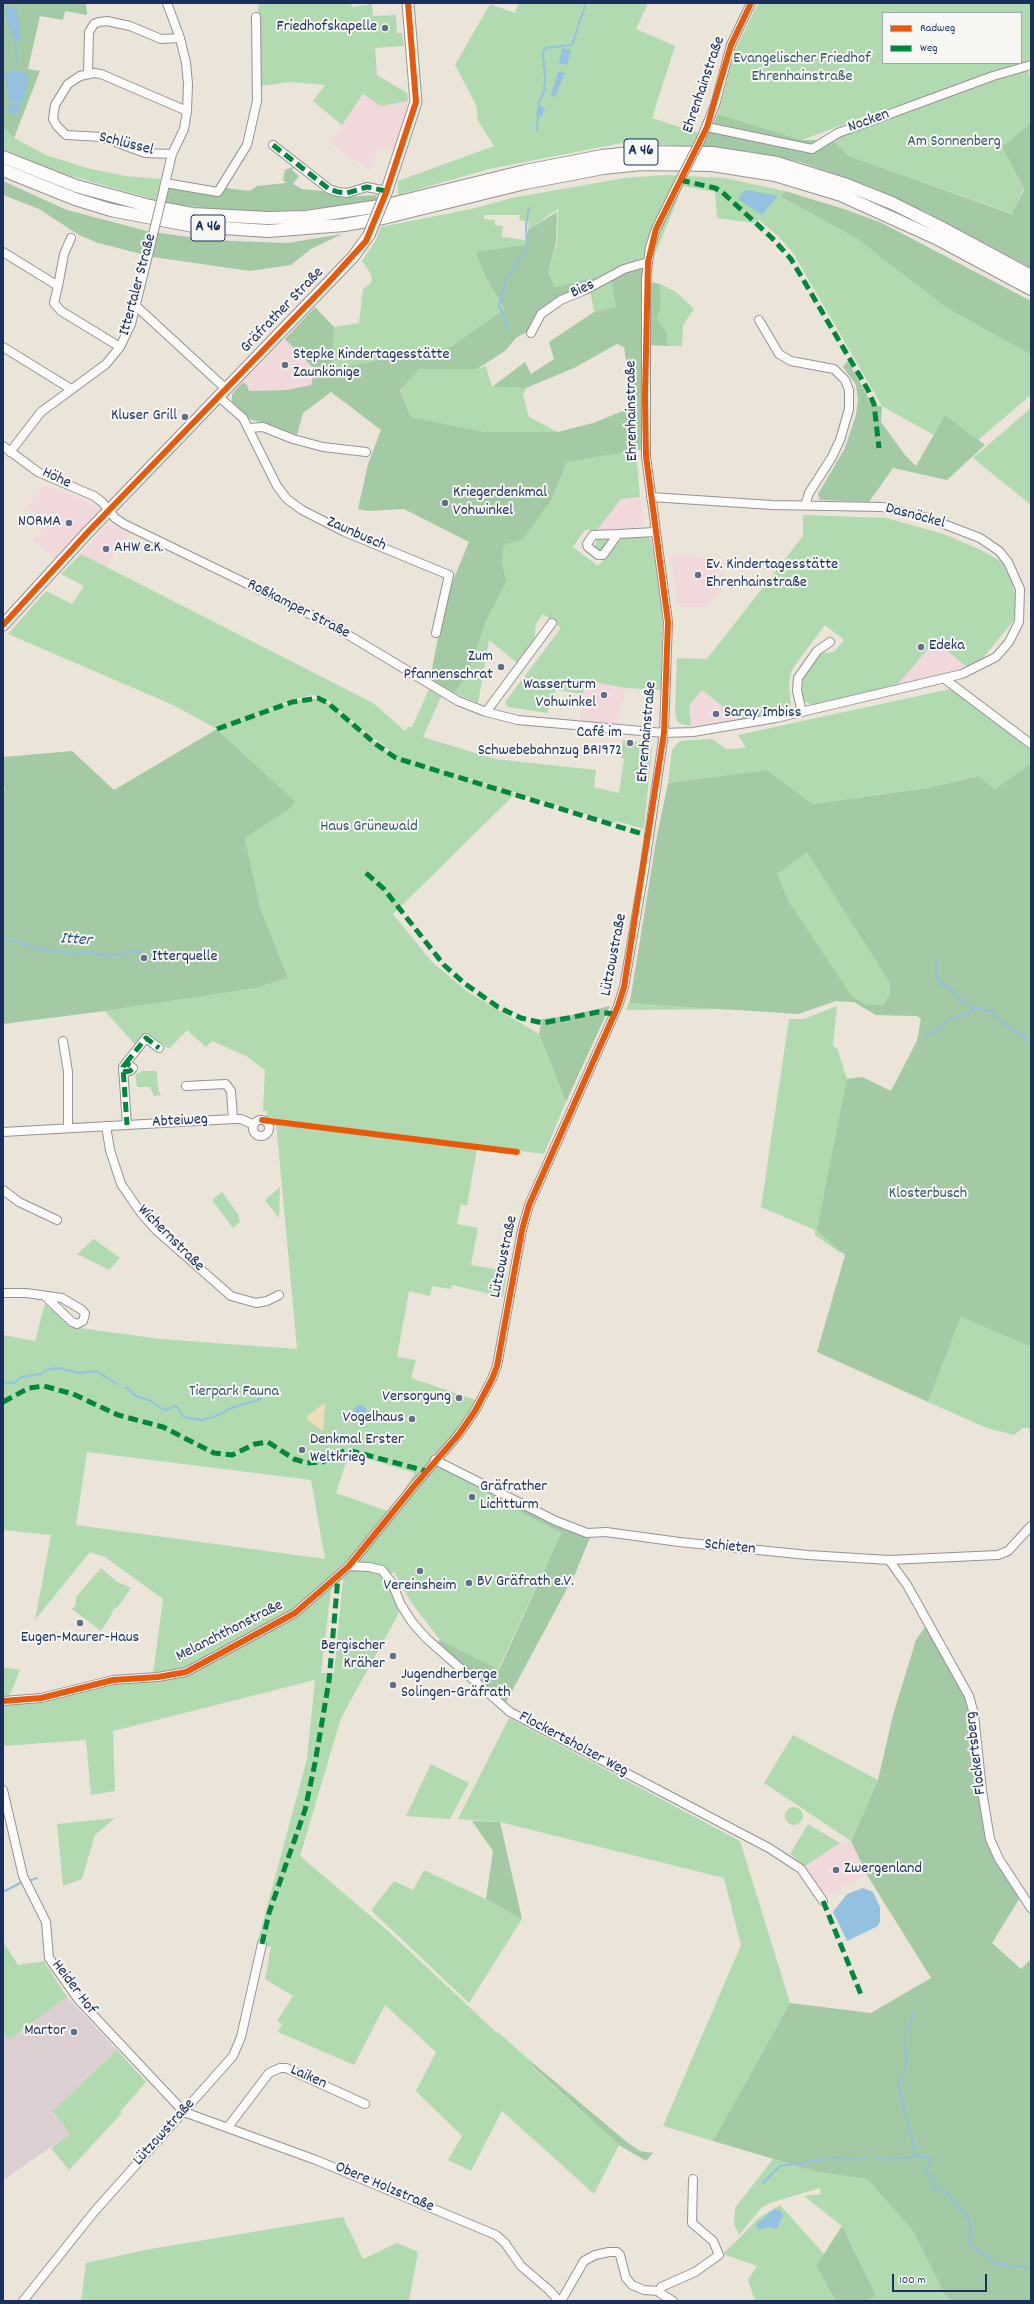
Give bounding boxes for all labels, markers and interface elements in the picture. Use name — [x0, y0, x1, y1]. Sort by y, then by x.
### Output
legend — [882, 12, 1022, 64]
place label: Friedhofskapelle — [277, 18, 377, 38]
text: Radweg — [920, 20, 955, 37]
marker: Friedhofskapelle — [380, 23, 390, 33]
street label: Ehrenhainstraße — [680, 34, 730, 136]
text: Weg — [920, 40, 937, 57]
park label: Evangelischer Friedhof Ehrenhainstraße — [733, 50, 871, 88]
street label: Nocken — [846, 106, 892, 138]
street label: Schlüssel — [97, 129, 155, 161]
park label: Am Sonnenberg — [907, 133, 1001, 153]
road number: A 46 — [624, 139, 658, 165]
road number: A 46 — [191, 215, 225, 241]
street label: Ittertaler Straße — [116, 232, 162, 338]
street label: Gräfrather Straße — [237, 264, 329, 358]
street label: Bies — [568, 276, 598, 304]
place label: Stepke Kindertagesstätte Zaunkönige — [293, 346, 449, 384]
marker: Stepke Kindertagesstätte Zaunkönige — [280, 360, 290, 370]
street label: Ehrenhainstraße — [623, 360, 643, 462]
place label: Kluser Grill — [111, 407, 177, 427]
marker: Kluser Grill — [180, 412, 190, 422]
street label: Höhe — [38, 464, 74, 494]
place label: Kriegerdenkmal Vohwinkel — [453, 484, 547, 522]
marker: Kriegerdenkmal Vohwinkel — [440, 498, 450, 508]
street label: Dasnöckel — [883, 500, 947, 534]
place label: NORMA — [18, 513, 61, 533]
street label: Zaunbusch — [323, 513, 389, 557]
marker: NORMA — [64, 518, 74, 528]
place label: AHW e.K. — [114, 539, 164, 559]
marker: AHW e.K. — [101, 544, 111, 554]
place label: Ev. Kindertagesstätte Ehrenhainstraße — [706, 556, 838, 594]
marker: Ev. Kindertagesstätte Ehrenhainstraße — [693, 570, 703, 580]
street label: Roßkamper Straße — [243, 576, 353, 644]
place label: Edeka — [929, 637, 965, 657]
marker: Edeka — [916, 642, 926, 652]
place label: Zum Pfannenschrat — [404, 648, 493, 686]
marker: Zum Pfannenschrat — [496, 662, 506, 672]
place label: Wasserturm Vohwinkel — [523, 676, 596, 714]
street label: Ehrenhainstraße — [634, 681, 662, 783]
marker: Wasserturm Vohwinkel — [599, 690, 609, 700]
place label: Saray Imbiss — [724, 704, 801, 724]
marker: Saray Imbiss — [711, 709, 721, 719]
place label: Café im Schwebebahnzug BR1972 — [478, 724, 622, 762]
marker: Café im Schwebebahnzug BR1972 — [625, 738, 635, 748]
park label: Haus Grünewald — [320, 818, 418, 838]
street label: Lützowstraße — [598, 912, 632, 998]
water label: Itter — [60, 930, 92, 952]
place label: Itterquelle — [152, 948, 217, 968]
marker: Itterquelle — [139, 953, 149, 963]
street label: Abteiweg — [152, 1111, 208, 1133]
park label: Klosterbusch — [889, 1185, 967, 1205]
street label: Wichernstraße — [132, 1201, 208, 1277]
street label: Lützowstraße — [487, 1214, 523, 1300]
park label: Tierpark Fauna — [189, 1383, 279, 1403]
place label: Versorgung — [382, 1388, 451, 1408]
marker: Versorgung — [454, 1393, 464, 1403]
place label: Vogelhaus — [343, 1409, 404, 1429]
marker: Vogelhaus — [407, 1414, 417, 1424]
place label: Denkmal Erster Weltkrieg — [310, 1431, 404, 1469]
marker: Denkmal Erster Weltkrieg — [297, 1445, 307, 1455]
place label: Gräfrather Lichtturm — [480, 1478, 547, 1516]
marker: Gräfrather Lichtturm — [467, 1492, 477, 1502]
street label: Schieten — [704, 1536, 756, 1560]
marker: Vereinsheim — [415, 1566, 425, 1576]
place label: BV Gräfrath e.V. — [477, 1573, 574, 1593]
place label: Vereinsheim — [383, 1577, 457, 1597]
marker: BV Gräfrath e.V. — [464, 1578, 474, 1588]
street label: Melanchthonstraße — [173, 1597, 287, 1667]
marker: Eugen-Maurer-Haus — [75, 1618, 85, 1628]
place label: Eugen-Maurer-Haus — [21, 1629, 139, 1649]
place label: Bergischer Kräher — [321, 1637, 385, 1675]
marker: Bergischer Kräher — [388, 1651, 398, 1661]
place label: Jugendherberge Solingen-Gräfrath — [401, 1666, 511, 1704]
marker: Jugendherberge Solingen-Gräfrath — [388, 1680, 398, 1690]
street label: Flockertsholzer Weg — [515, 1708, 631, 1782]
street label: Flockertsberg — [962, 1710, 992, 1796]
place label: Zwergenland — [844, 1860, 922, 1880]
marker: Zwergenland — [831, 1865, 841, 1875]
street label: Heider Hof — [46, 1957, 100, 2019]
place label: Martor — [24, 2022, 66, 2042]
marker: Martor — [69, 2027, 79, 2037]
street label: Laiken — [287, 2062, 329, 2094]
street label: Lützowstraße — [130, 2096, 200, 2170]
street label: Obere Holzstraße — [332, 2159, 436, 2217]
scale bar — [894, 2266, 989, 2292]
text: 100 m — [899, 2272, 926, 2289]

